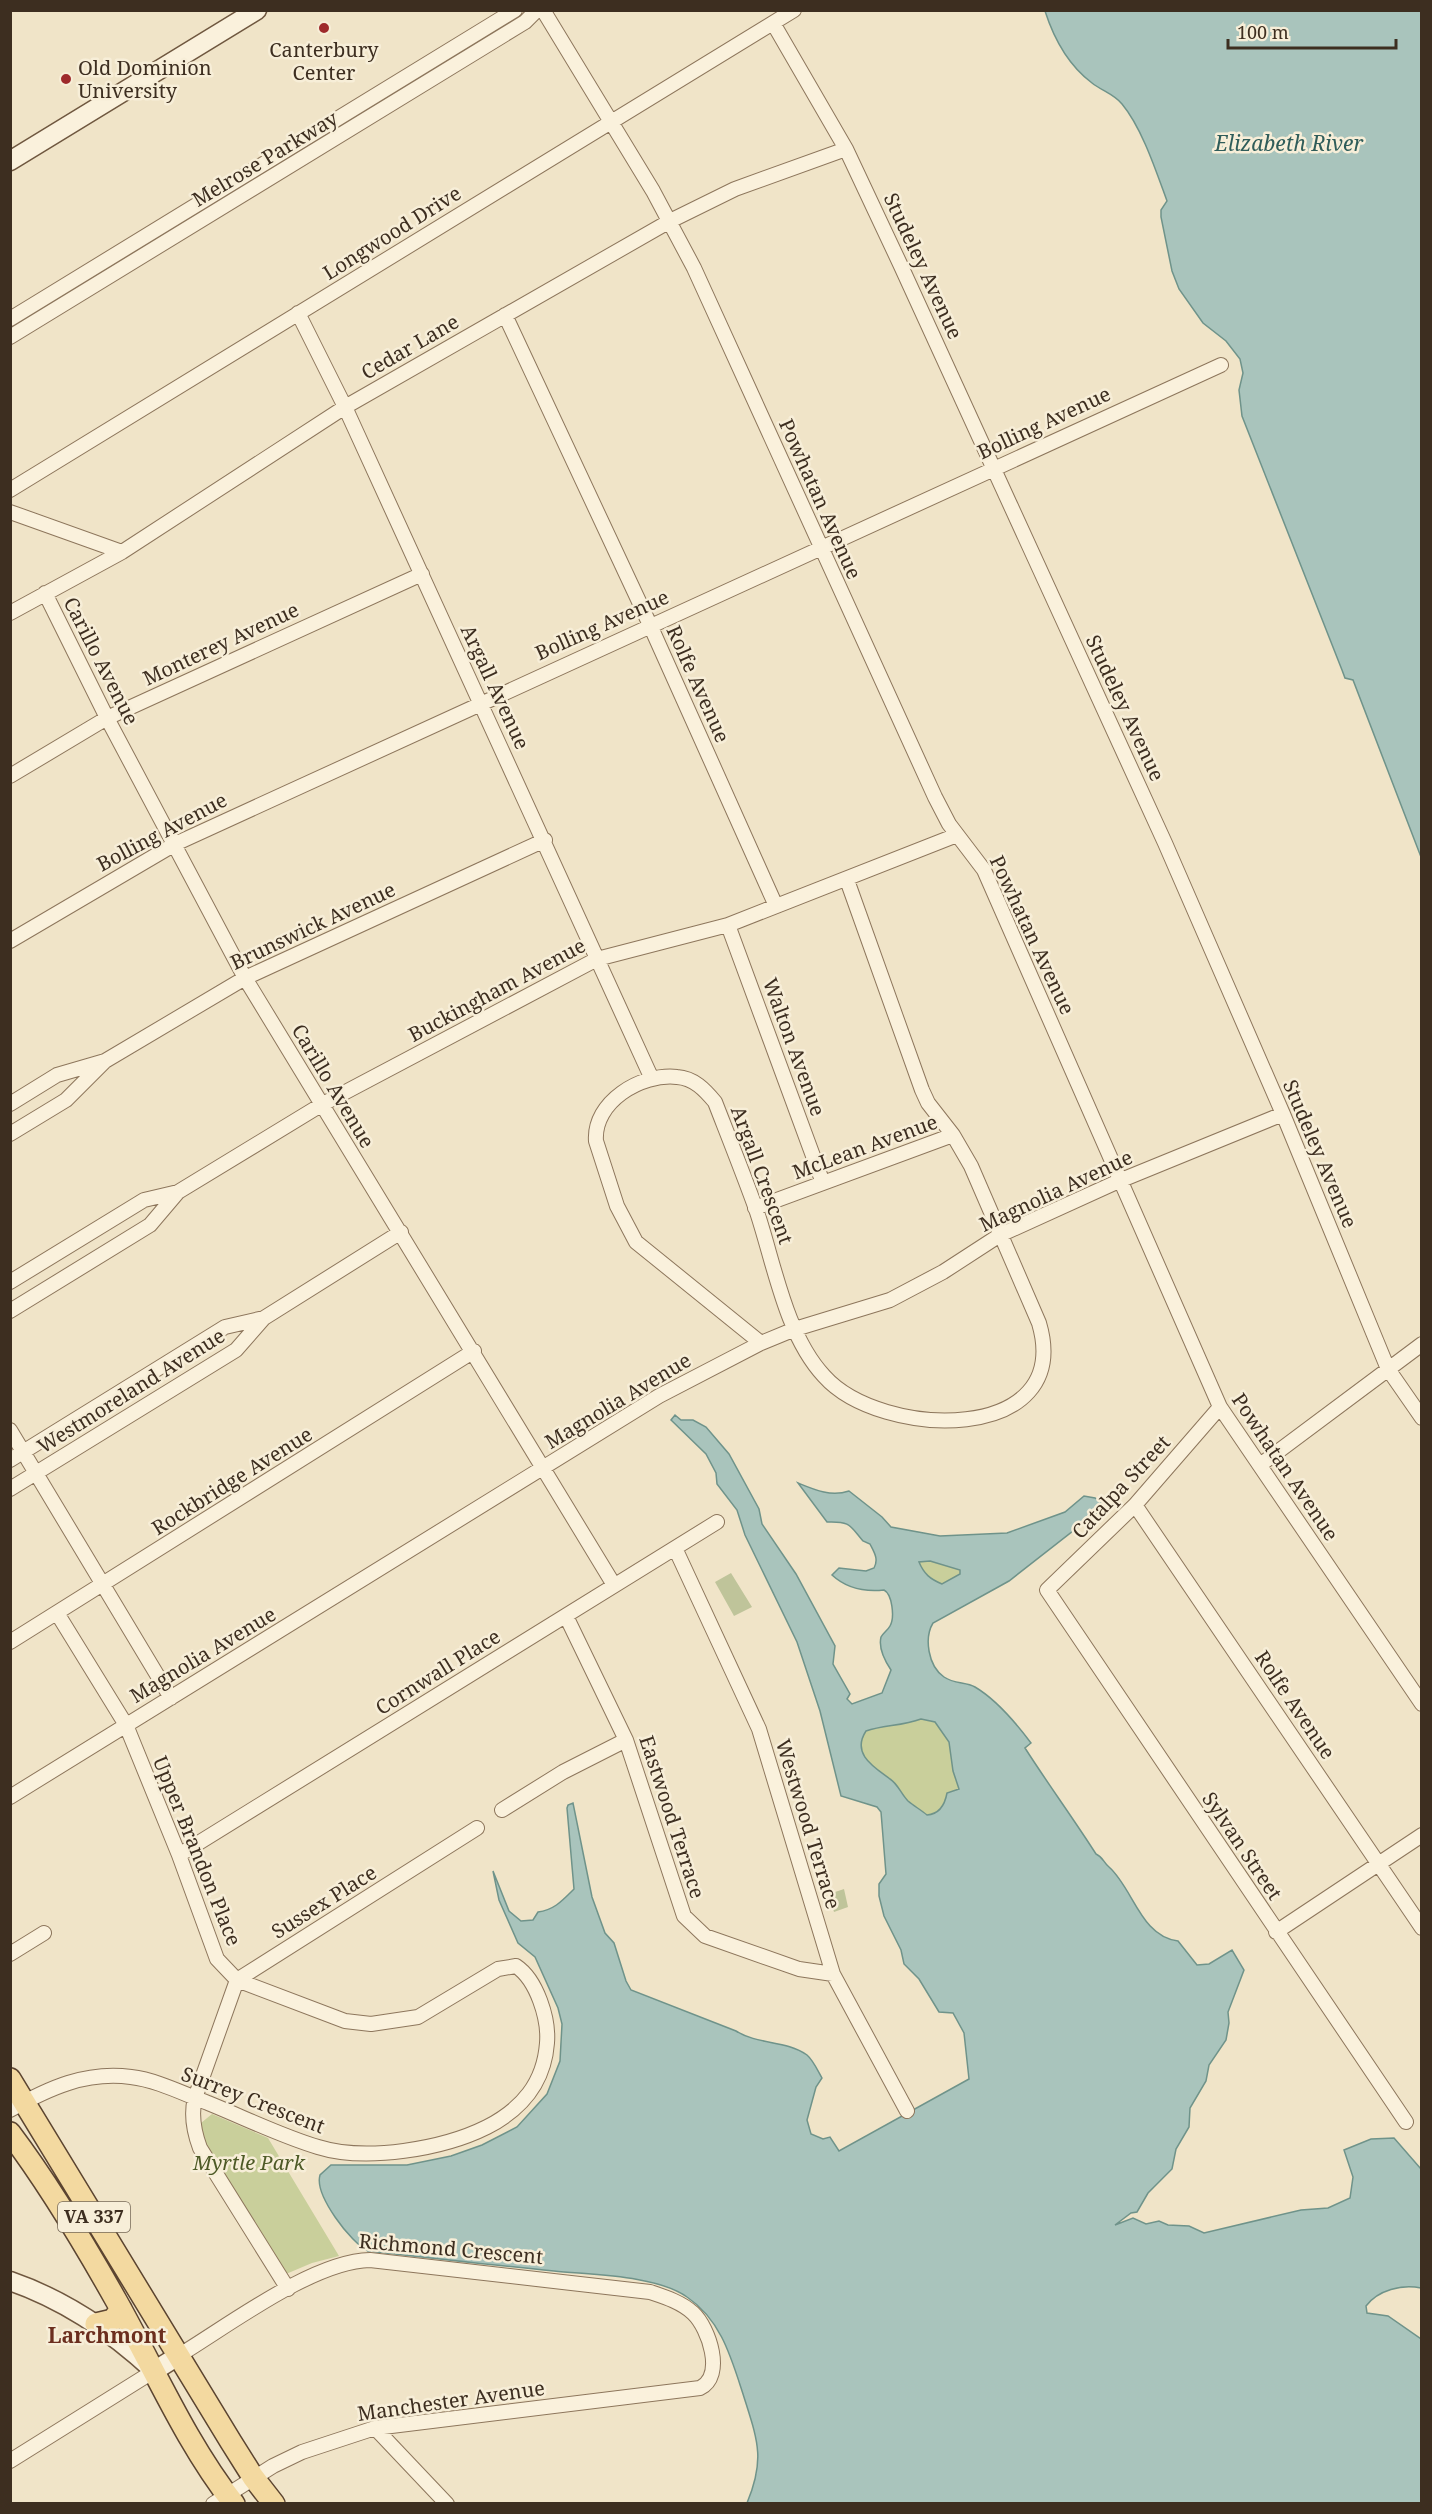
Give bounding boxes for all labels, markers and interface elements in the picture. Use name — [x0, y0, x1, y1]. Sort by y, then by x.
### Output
scale bar — [1228, 12, 1396, 50]
text: 100 m — [1237, 20, 1289, 44]
marker: Canterbury Center — [317, 21, 331, 35]
place label: Canterbury Center — [269, 36, 379, 86]
place label: Old Dominion University — [78, 54, 212, 104]
marker: Old Dominion University — [59, 72, 73, 86]
street label: Melrose Parkway — [187, 104, 343, 213]
water label: Elizabeth River — [1214, 129, 1363, 157]
street label: Longwood Drive — [318, 179, 466, 286]
street label: Studeley Avenue — [878, 188, 969, 343]
street label: Cedar Lane — [356, 308, 463, 385]
street label: Bolling Avenue — [973, 380, 1115, 465]
street label: Powhatan Avenue — [773, 414, 868, 583]
street label: Bolling Avenue — [531, 583, 673, 666]
street label: Carillo Avenue — [58, 592, 145, 729]
street label: Monterey Avenue — [138, 596, 303, 692]
street label: Argall Avenue — [455, 620, 536, 753]
street label: Rolfe Avenue — [661, 621, 736, 747]
street label: Studeley Avenue — [1080, 630, 1171, 785]
street label: Bolling Avenue — [92, 786, 232, 877]
street label: Powhatan Avenue — [984, 851, 1081, 1019]
street label: Brunswick Avenue — [226, 875, 400, 976]
street label: Buckingham Avenue — [403, 931, 590, 1048]
street label: Walton Avenue — [757, 974, 832, 1120]
street label: Carillo Avenue — [286, 1019, 381, 1153]
street label: Studeley Avenue — [1277, 1076, 1364, 1232]
street label: Argall Crescent — [725, 1102, 800, 1248]
street label: McLean Avenue — [789, 1108, 941, 1185]
street label: Magnolia Avenue — [975, 1143, 1137, 1238]
street label: Westmoreland Avenue — [32, 1322, 230, 1459]
street label: Magnolia Avenue — [540, 1346, 696, 1455]
street label: Powhatan Avenue — [1226, 1388, 1345, 1546]
street label: Rockbridge Avenue — [146, 1420, 317, 1541]
street label: Catalpa Street — [1066, 1429, 1176, 1544]
street label: Magnolia Avenue — [125, 1600, 281, 1709]
street label: Cornwall Place — [370, 1622, 505, 1721]
street label: Rolfe Avenue — [1249, 1645, 1342, 1764]
street label: Eastwood Terrace — [633, 1732, 712, 1902]
street label: Westwood Terrace — [770, 1736, 847, 1912]
street label: Upper Brandon Place — [147, 1752, 248, 1950]
street label: Sylvan Street — [1196, 1786, 1288, 1905]
street label: Sussex Place — [266, 1859, 381, 1945]
street label: Surrey Crescent — [178, 2060, 329, 2139]
park label: Myrtle Park — [192, 2149, 306, 2176]
road number: VA 337 — [58, 2202, 130, 2232]
street label: Richmond Crescent — [358, 2227, 544, 2270]
district label: Larchmont — [48, 2321, 167, 2349]
street label: Manchester Avenue — [355, 2374, 546, 2427]

